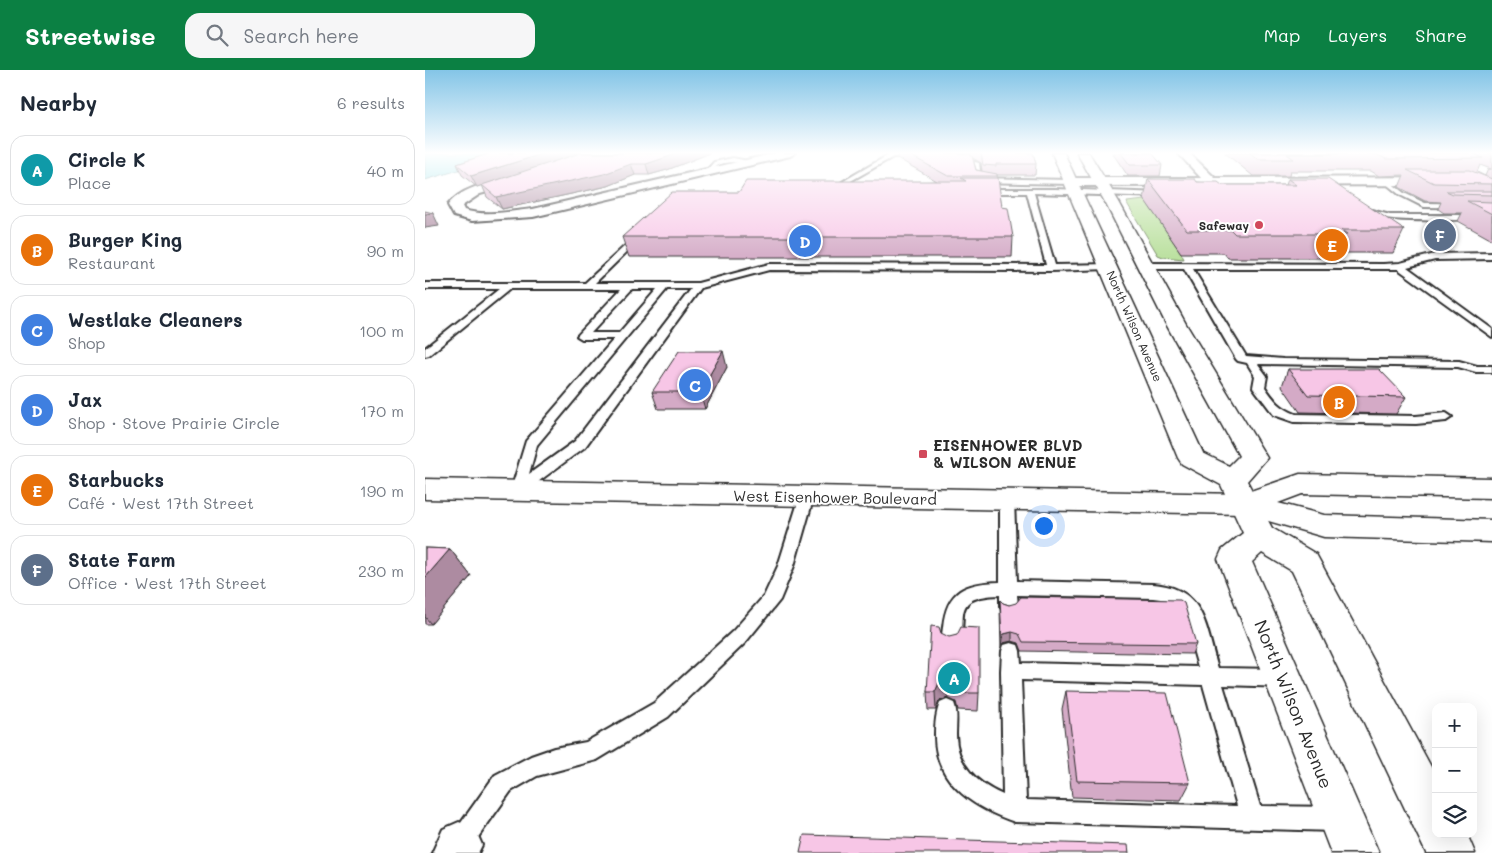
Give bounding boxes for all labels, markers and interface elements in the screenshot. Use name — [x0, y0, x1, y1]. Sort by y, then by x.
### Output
search box — [185, 13, 535, 58]
text: Streetwise — [25, 20, 155, 51]
icon: search — [203, 21, 231, 49]
text: Search here — [243, 23, 359, 48]
text: Map — [1264, 23, 1300, 47]
text: Layers — [1328, 23, 1387, 47]
text: Share — [1415, 23, 1467, 47]
text: Nearby — [20, 89, 97, 116]
text: 6 results — [337, 92, 405, 113]
text: Circle K — [68, 147, 146, 172]
text: A — [31, 160, 43, 181]
text: 40 m — [367, 160, 404, 181]
text: Place — [68, 172, 111, 193]
pin: F — [1424, 216, 1456, 254]
place label: Safeway — [1199, 217, 1249, 233]
marker: Safeway — [1253, 219, 1265, 231]
pin: D — [789, 222, 821, 260]
pin: E — [1316, 226, 1348, 264]
text: Burger King — [68, 227, 182, 252]
text: B — [32, 240, 42, 261]
text: 90 m — [367, 240, 404, 261]
text: Restaurant — [68, 252, 156, 273]
street label: North Wilson Avenue — [1103, 268, 1167, 384]
text: Westlake Cleaners — [68, 307, 243, 332]
text: C — [31, 320, 43, 341]
text: 100 m — [359, 320, 404, 341]
text: Shop — [68, 332, 105, 353]
pin: C — [679, 366, 711, 404]
pin: B — [1323, 383, 1355, 421]
text: Jax — [68, 387, 102, 412]
text: D — [31, 400, 43, 421]
text: 170 m — [360, 400, 404, 421]
text: Shop · Stove Prairie Circle — [68, 412, 280, 433]
place label: EISENHOWER BLVD & WILSON AVENUE — [933, 435, 1083, 472]
marker: EISENHOWER BLVD & WILSON AVENUE — [917, 448, 929, 460]
text: Starbucks — [68, 467, 164, 492]
text: E — [32, 480, 42, 501]
text: 190 m — [360, 480, 404, 501]
street label: West Eisenhower Boulevard — [733, 485, 937, 509]
text: Café · West 17th Street — [68, 492, 254, 513]
your location — [1031, 513, 1057, 539]
text: State Farm — [68, 547, 175, 572]
text: F — [32, 560, 42, 581]
text: 230 m — [358, 560, 404, 581]
text: Office · West 17th Street — [68, 572, 267, 593]
street label: North Wilson Avenue — [1249, 616, 1339, 792]
pin: A — [938, 659, 970, 697]
map controls — [1432, 703, 1477, 838]
button: + — [1432, 703, 1477, 748]
button: − — [1432, 748, 1477, 793]
button: layers — [1432, 793, 1477, 838]

